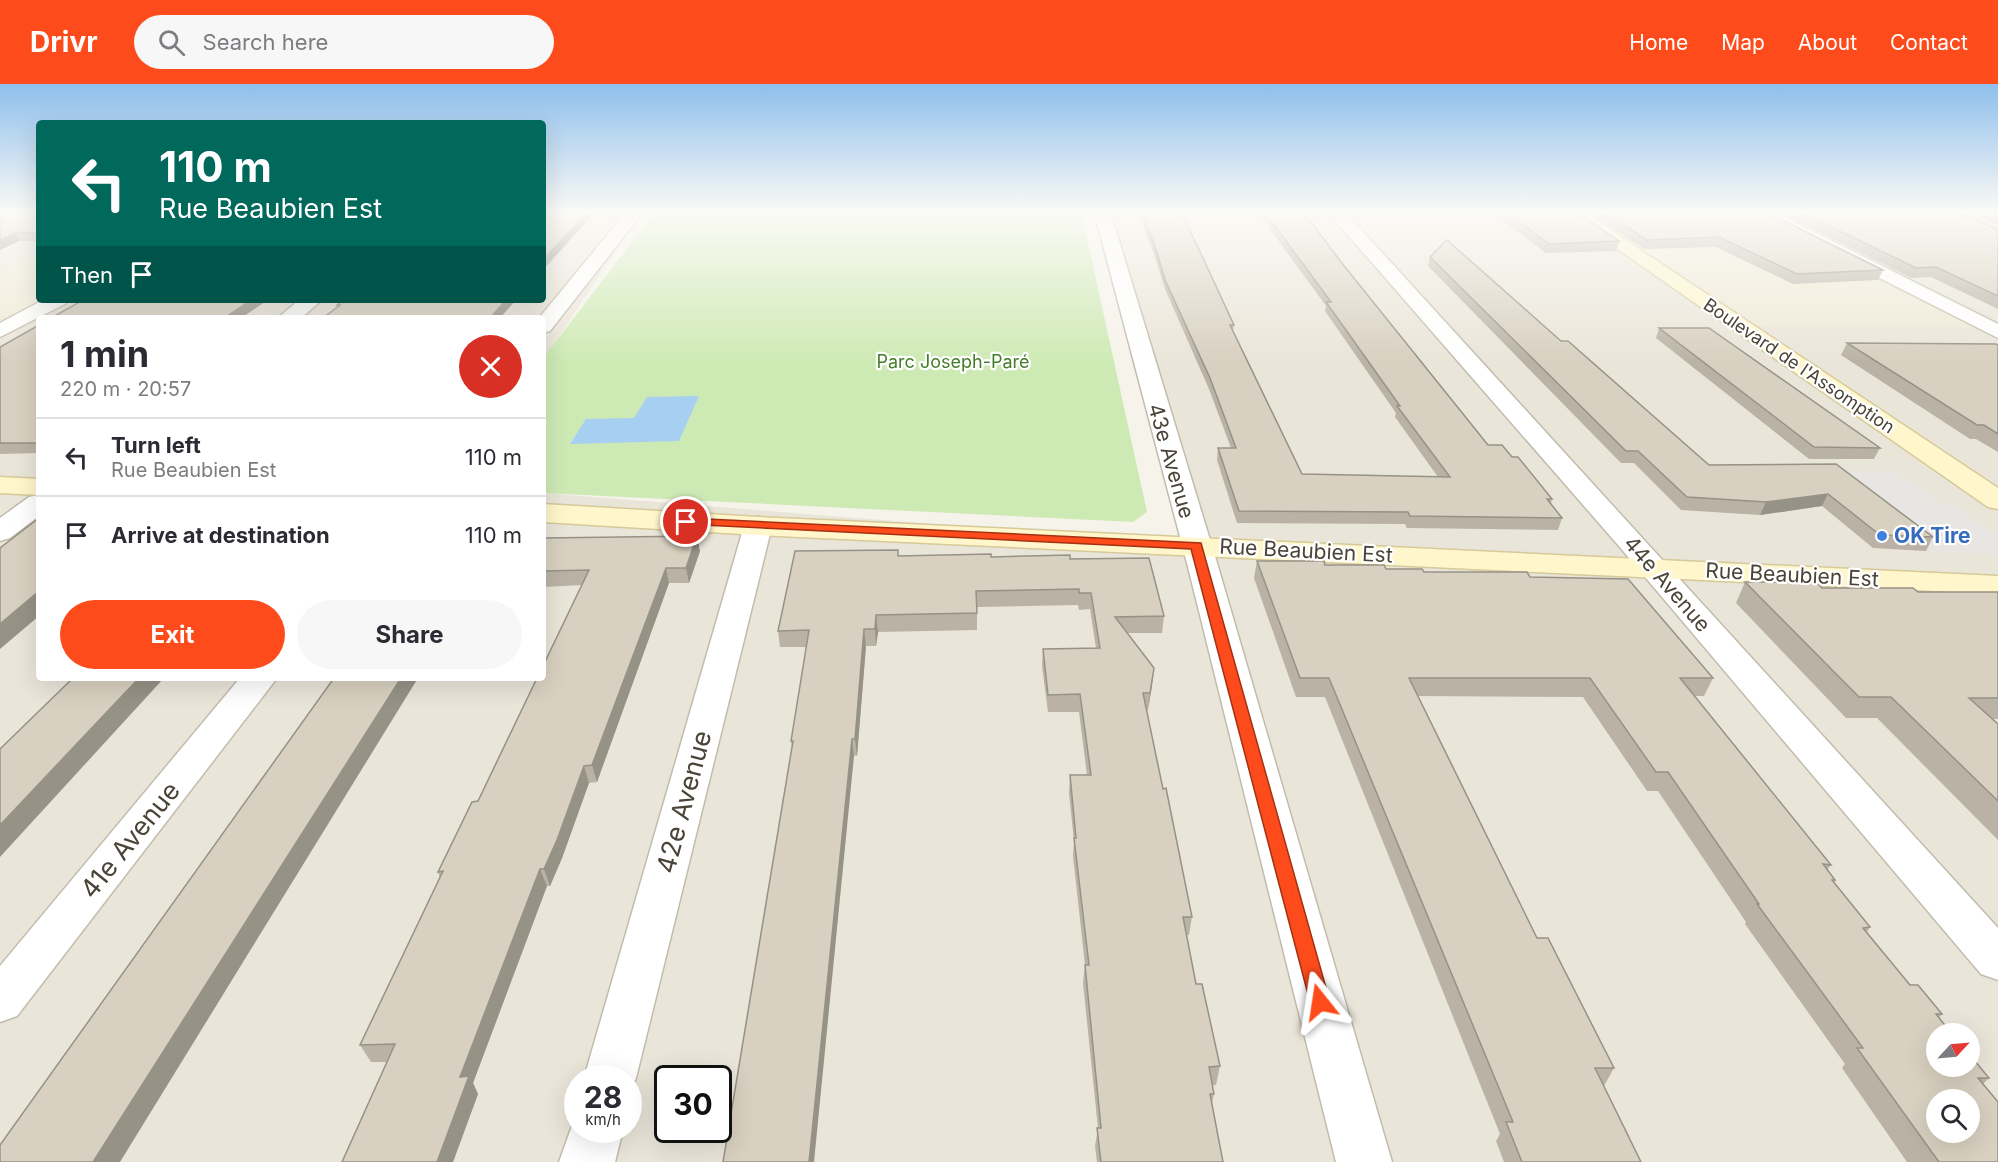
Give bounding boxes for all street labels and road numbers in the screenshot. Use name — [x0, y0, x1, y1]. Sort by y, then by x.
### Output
street label: Boulevard de l'Assomption — [1700, 294, 1899, 437]
street label: 43e Avenue — [1143, 400, 1200, 521]
street label: 44e Avenue — [1619, 531, 1716, 637]
street label: Rue Beaubien Est — [1219, 533, 1393, 568]
street label: Rue Beaubien Est — [1705, 557, 1879, 592]
street label: 42e Avenue — [650, 727, 717, 877]
street label: 41e Avenue — [73, 775, 186, 904]

